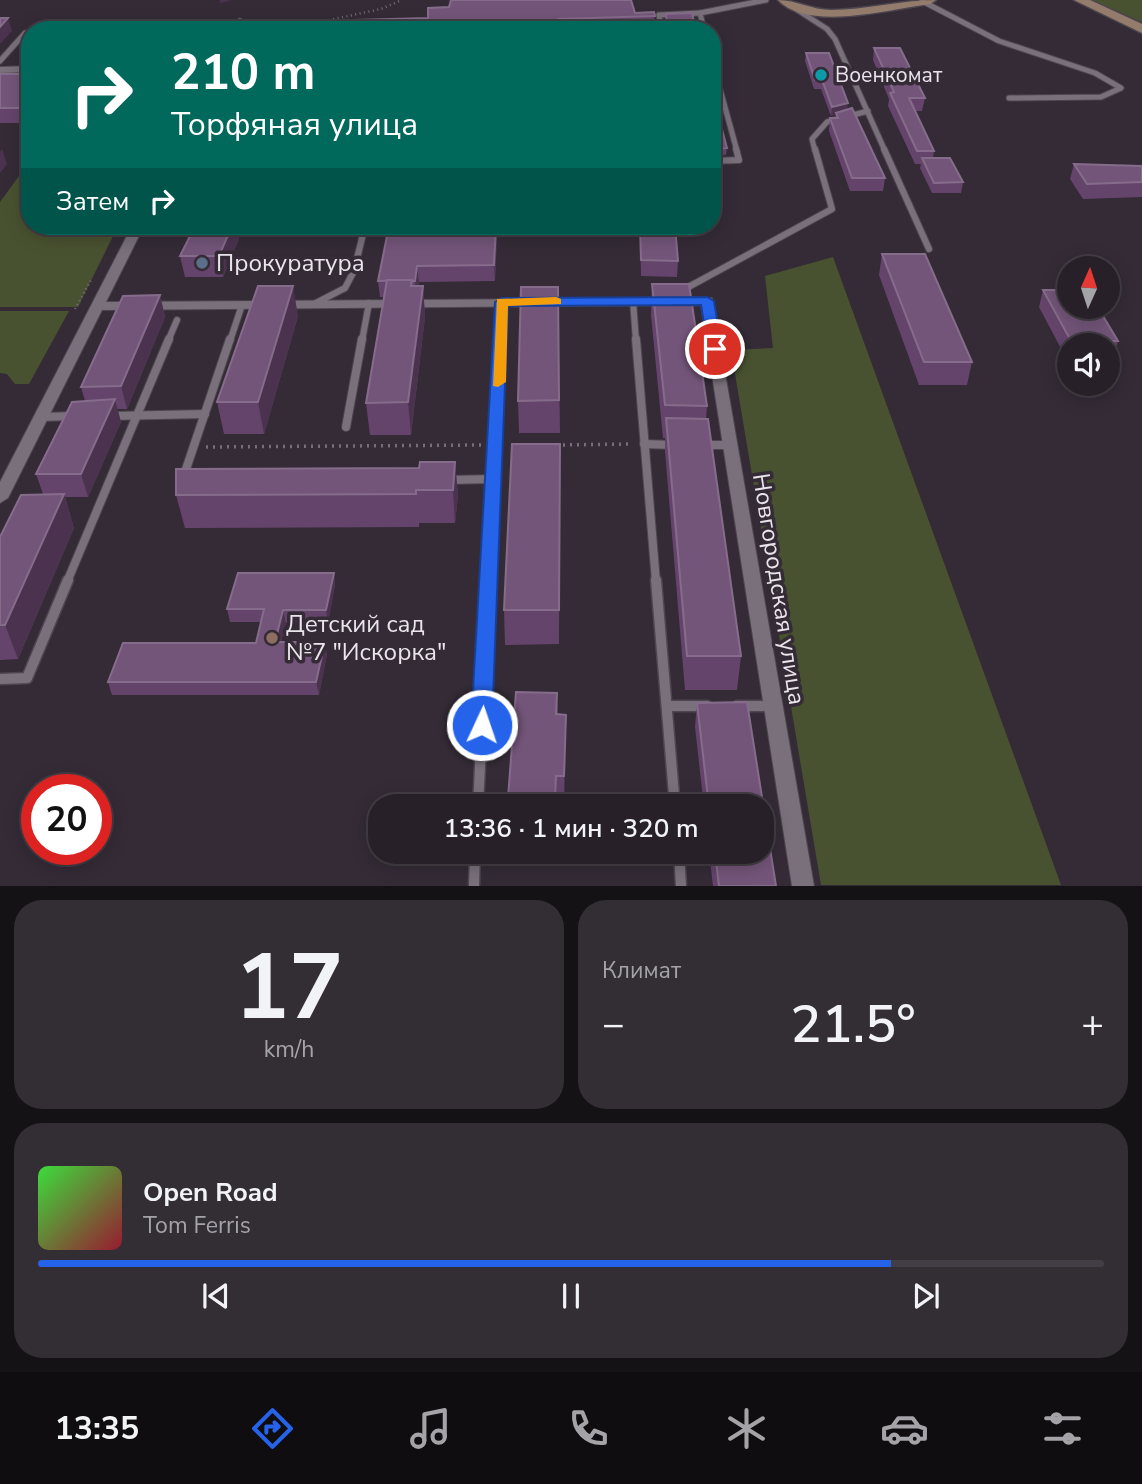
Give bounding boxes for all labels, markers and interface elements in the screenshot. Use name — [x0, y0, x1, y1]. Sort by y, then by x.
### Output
text: 210 m — [171, 39, 315, 106]
icon: right — [56, 49, 147, 140]
place label: Военкомат — [835, 61, 943, 89]
marker: Военкомат — [813, 67, 829, 83]
text: Торфяная улица — [171, 103, 418, 146]
icon: right — [143, 182, 181, 220]
text: Затем — [56, 184, 129, 219]
place label: Прокуратура — [216, 247, 365, 279]
marker: Прокуратура — [194, 255, 210, 271]
north arrow — [1057, 256, 1120, 318]
map controls — [1057, 256, 1120, 396]
pin — [685, 319, 745, 379]
icon: arrive — [696, 330, 734, 368]
button: sound — [1057, 333, 1120, 396]
street label: Новгородская улица — [745, 471, 813, 707]
place label: Детский cад №7 "Искорка" — [286, 608, 446, 668]
marker: Детский cад №7 "Искорка" — [264, 630, 280, 646]
position arrow — [445, 688, 519, 762]
speed limit sign: 20 — [21, 774, 112, 865]
text: 13:36 · 1 мин · 320 m — [443, 811, 699, 846]
text: 17 — [234, 926, 344, 1050]
text: Климат — [602, 955, 681, 986]
text: 21.5° — [790, 989, 916, 1060]
text: − — [602, 999, 625, 1050]
text: + — [1081, 999, 1104, 1050]
text: km/h — [264, 1034, 314, 1065]
text: Open Road — [143, 1175, 278, 1210]
text: Tom Ferris — [143, 1210, 251, 1241]
icon: previous — [197, 1277, 235, 1315]
icon: pause — [552, 1277, 590, 1315]
icon: next — [907, 1277, 945, 1315]
icon: directions — [248, 1404, 297, 1453]
icon: music — [406, 1404, 455, 1453]
icon: phone — [564, 1404, 613, 1453]
icon: climate — [722, 1404, 771, 1453]
icon: car — [880, 1404, 929, 1453]
icon: filters — [1038, 1404, 1087, 1453]
text: 13:35 — [55, 1407, 139, 1450]

